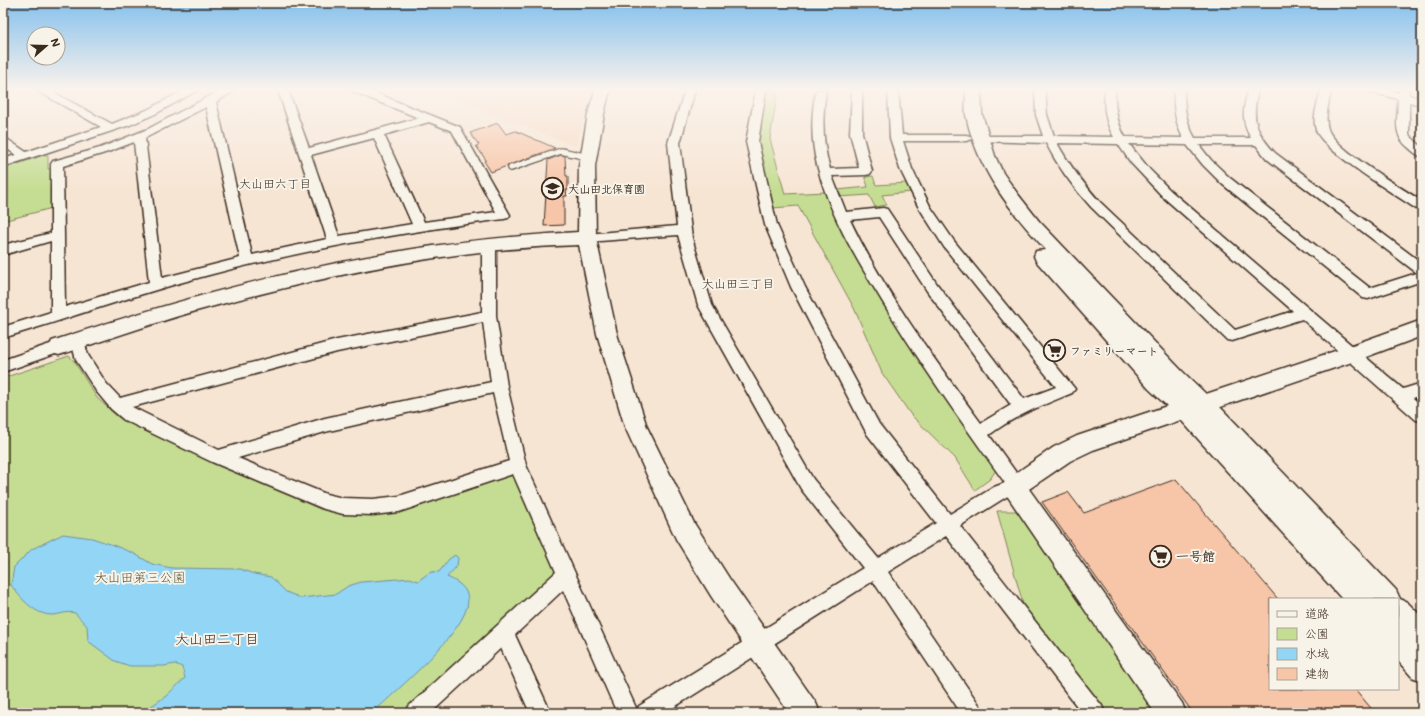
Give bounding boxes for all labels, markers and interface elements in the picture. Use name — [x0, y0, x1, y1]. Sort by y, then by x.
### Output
north arrow — [26, 26, 66, 66]
text: N — [47, 36, 64, 49]
district label: 大山田六丁目 — [239, 175, 311, 191]
school or university icon: 大山田北保育園 — [540, 176, 566, 202]
place label: 大山田北保育園 — [568, 181, 645, 196]
district label: 大山田三丁目 — [702, 275, 774, 291]
supermarket icon: ファミリーマート — [1041, 338, 1067, 364]
place label: ファミリーマート — [1070, 343, 1158, 358]
supermarket icon: 一号館 — [1148, 543, 1174, 569]
place label: 一号館 — [1176, 547, 1215, 564]
park label: 大山田第三公園 — [94, 568, 186, 585]
legend — [1269, 598, 1399, 690]
text: 道路 — [1305, 605, 1329, 621]
text: 公園 — [1305, 625, 1329, 641]
district label: 大山田二丁目 — [175, 629, 259, 648]
text: 水域 — [1305, 645, 1329, 661]
text: 建物 — [1305, 665, 1329, 681]

